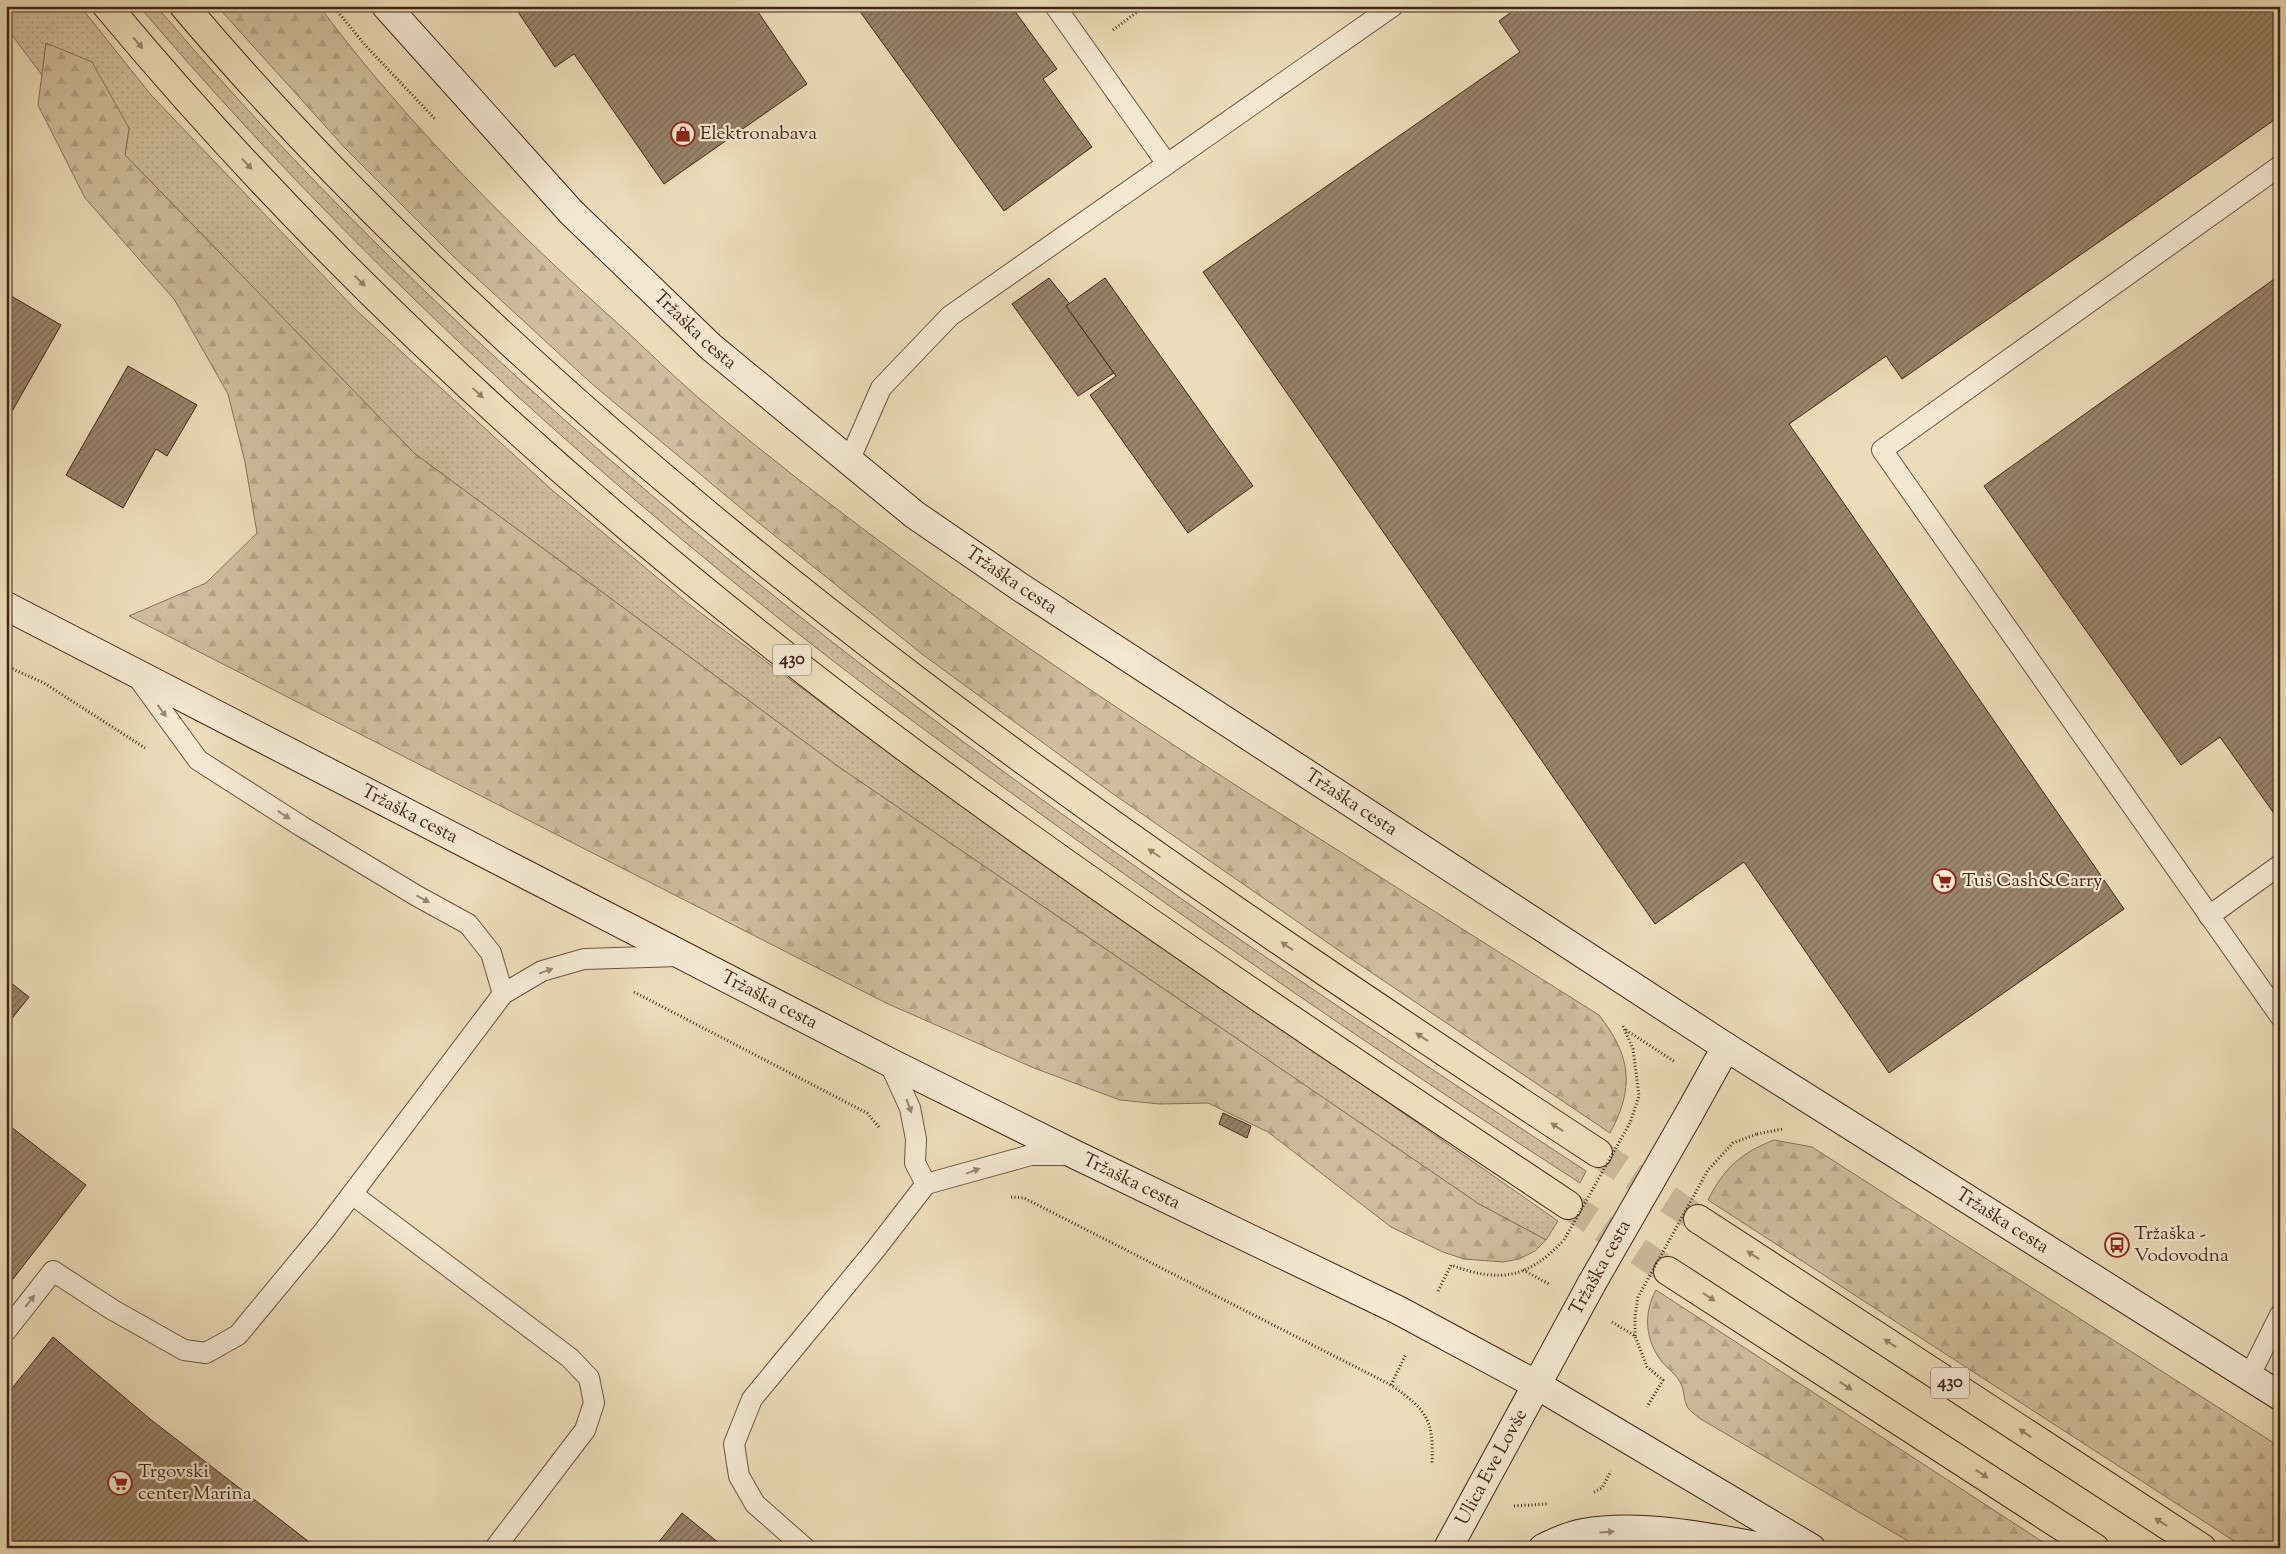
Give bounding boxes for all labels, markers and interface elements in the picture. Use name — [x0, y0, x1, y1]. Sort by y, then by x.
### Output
one-way arrow — [133, 37, 144, 50]
shop icon: Elektronabava — [670, 121, 696, 147]
place label: Elektronabava — [700, 121, 817, 148]
one-way arrow — [241, 158, 253, 170]
one-way arrow — [354, 275, 366, 287]
street label: Tržaška cesta — [647, 284, 742, 376]
one-way arrow — [471, 387, 483, 399]
street label: Tržaška cesta — [960, 540, 1063, 621]
road number: 430 — [773, 644, 811, 676]
one-way arrow — [157, 704, 168, 717]
street label: Tržaška cesta — [1299, 763, 1403, 843]
street label: Tržaška cesta — [356, 778, 463, 851]
one-way arrow — [277, 810, 291, 820]
one-way arrow — [1147, 848, 1161, 858]
supermarket icon: Tuš Cash&Carry — [1931, 868, 1957, 894]
place label: Tuš Cash&Carry — [1962, 868, 2103, 895]
one-way arrow — [416, 895, 429, 904]
one-way arrow — [1280, 941, 1294, 951]
street label: Tržaška cesta — [716, 964, 823, 1036]
one-way arrow — [539, 967, 554, 975]
one-way arrow — [1415, 1032, 1429, 1042]
one-way arrow — [905, 1099, 913, 1114]
one-way arrow — [1551, 1122, 1564, 1131]
street label: Tržaška cesta — [1078, 1147, 1185, 1217]
one-way arrow — [966, 1167, 981, 1175]
street label: Tržaška cesta — [1950, 1181, 2054, 1261]
street label: Tržaška cesta — [1564, 1215, 1639, 1321]
place label: Tržaška - Vodovodna — [2134, 1221, 2229, 1270]
bus stop icon: Tržaška - Vodovodna — [2104, 1232, 2130, 1258]
one-way arrow — [1747, 1250, 1760, 1259]
one-way arrow — [1703, 1293, 1716, 1302]
one-way arrow — [24, 1295, 35, 1308]
one-way arrow — [1883, 1338, 1896, 1348]
road number: 430 — [1931, 1368, 1969, 1399]
one-way arrow — [1839, 1381, 1852, 1390]
street label: Ulica Eve Lovše — [1449, 1404, 1535, 1530]
one-way arrow — [2018, 1428, 2031, 1438]
place label: Trgovski center Marina — [138, 1459, 252, 1508]
one-way arrow — [1975, 1469, 1989, 1479]
supermarket icon: Trgovski center Marina — [107, 1470, 133, 1496]
one-way arrow — [2154, 1517, 2167, 1527]
one-way arrow — [1599, 1527, 1615, 1535]

